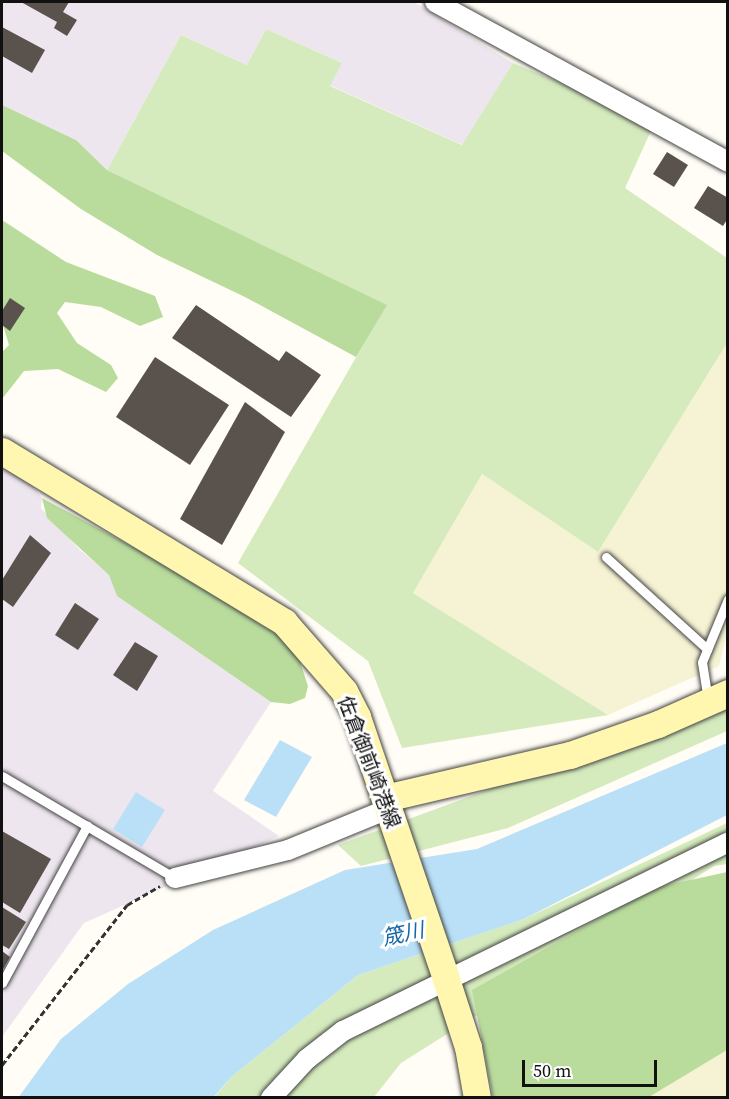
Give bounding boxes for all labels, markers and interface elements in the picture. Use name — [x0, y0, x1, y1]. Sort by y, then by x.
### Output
street label: 佐倉御前崎港線 — [333, 692, 405, 832]
water label: 筬川 — [380, 917, 426, 951]
scale bar — [525, 1048, 660, 1086]
text: 50 m — [533, 1058, 571, 1083]

